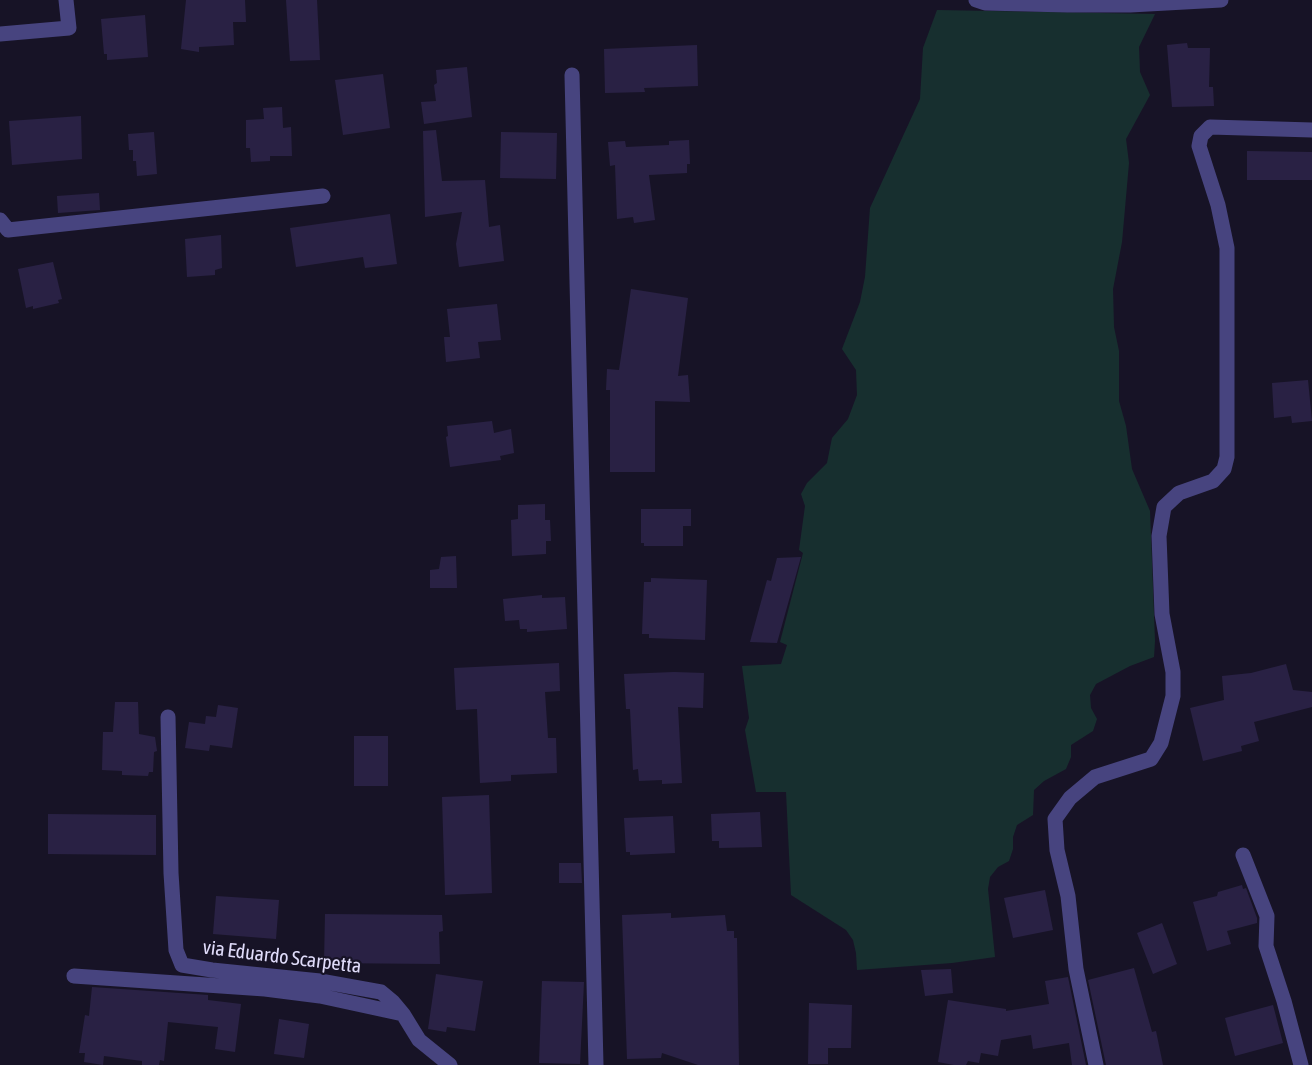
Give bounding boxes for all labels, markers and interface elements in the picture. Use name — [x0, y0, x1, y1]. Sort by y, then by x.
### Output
street label: via Eduardo Scarpetta — [201, 935, 363, 979]

